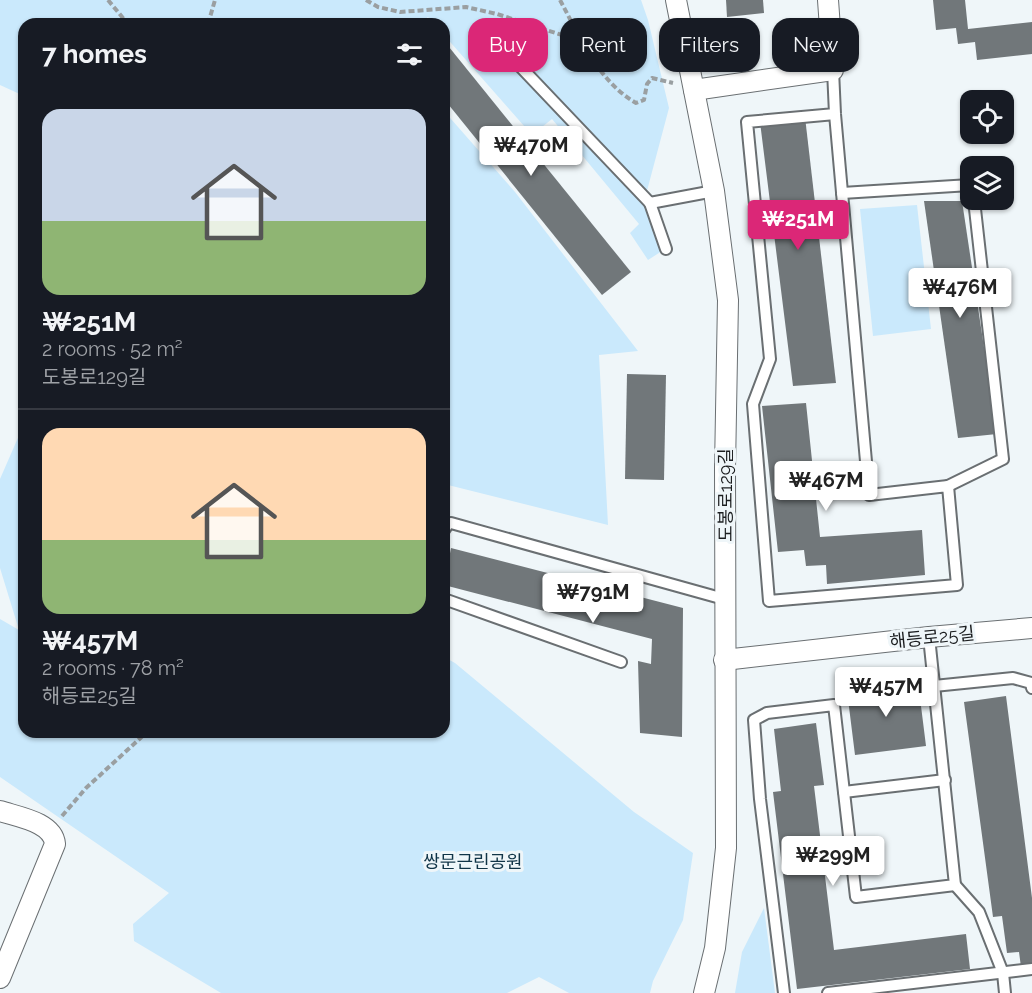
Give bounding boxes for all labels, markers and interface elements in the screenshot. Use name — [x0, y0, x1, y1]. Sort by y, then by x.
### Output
chip: Buy — [468, 18, 548, 72]
chip: Rent — [560, 18, 647, 72]
chip: Filters — [659, 18, 760, 72]
chip: New — [772, 18, 859, 72]
icon: filters — [393, 38, 426, 71]
text: 7 homes — [42, 39, 147, 69]
map controls — [960, 90, 1014, 210]
button: locate — [960, 90, 1014, 144]
pin: ₩470M — [489, 126, 573, 177]
text: ₩470M — [493, 133, 569, 157]
icon: home — [180, 148, 288, 256]
button: layers — [960, 156, 1014, 210]
pin: ₩251M — [756, 200, 840, 251]
text: ₩251M — [762, 207, 834, 231]
pin: ₩476M — [918, 268, 1002, 319]
text: ₩476M — [922, 275, 998, 299]
text: ₩251M — [42, 307, 136, 337]
text: 2 rooms · 52 m² — [42, 337, 183, 361]
text: 도봉로129길 — [42, 365, 146, 389]
street label: 도봉로129길 — [715, 448, 736, 542]
pin: ₩467M — [784, 461, 868, 512]
icon: home — [180, 467, 288, 575]
text: ₩467M — [788, 468, 864, 492]
pin: ₩791M — [551, 573, 635, 624]
text: ₩791M — [556, 580, 630, 604]
street label: 해등로25길 — [888, 622, 976, 652]
text: ₩457M — [42, 626, 138, 656]
text: 2 rooms · 78 m² — [42, 656, 184, 680]
pin: ₩457M — [844, 667, 928, 718]
text: ₩457M — [849, 674, 923, 698]
text: 해등로25길 — [42, 684, 137, 708]
pin: ₩299M — [791, 836, 875, 887]
text: ₩299M — [795, 843, 871, 867]
park label: 쌍문근린공원 — [423, 851, 523, 872]

